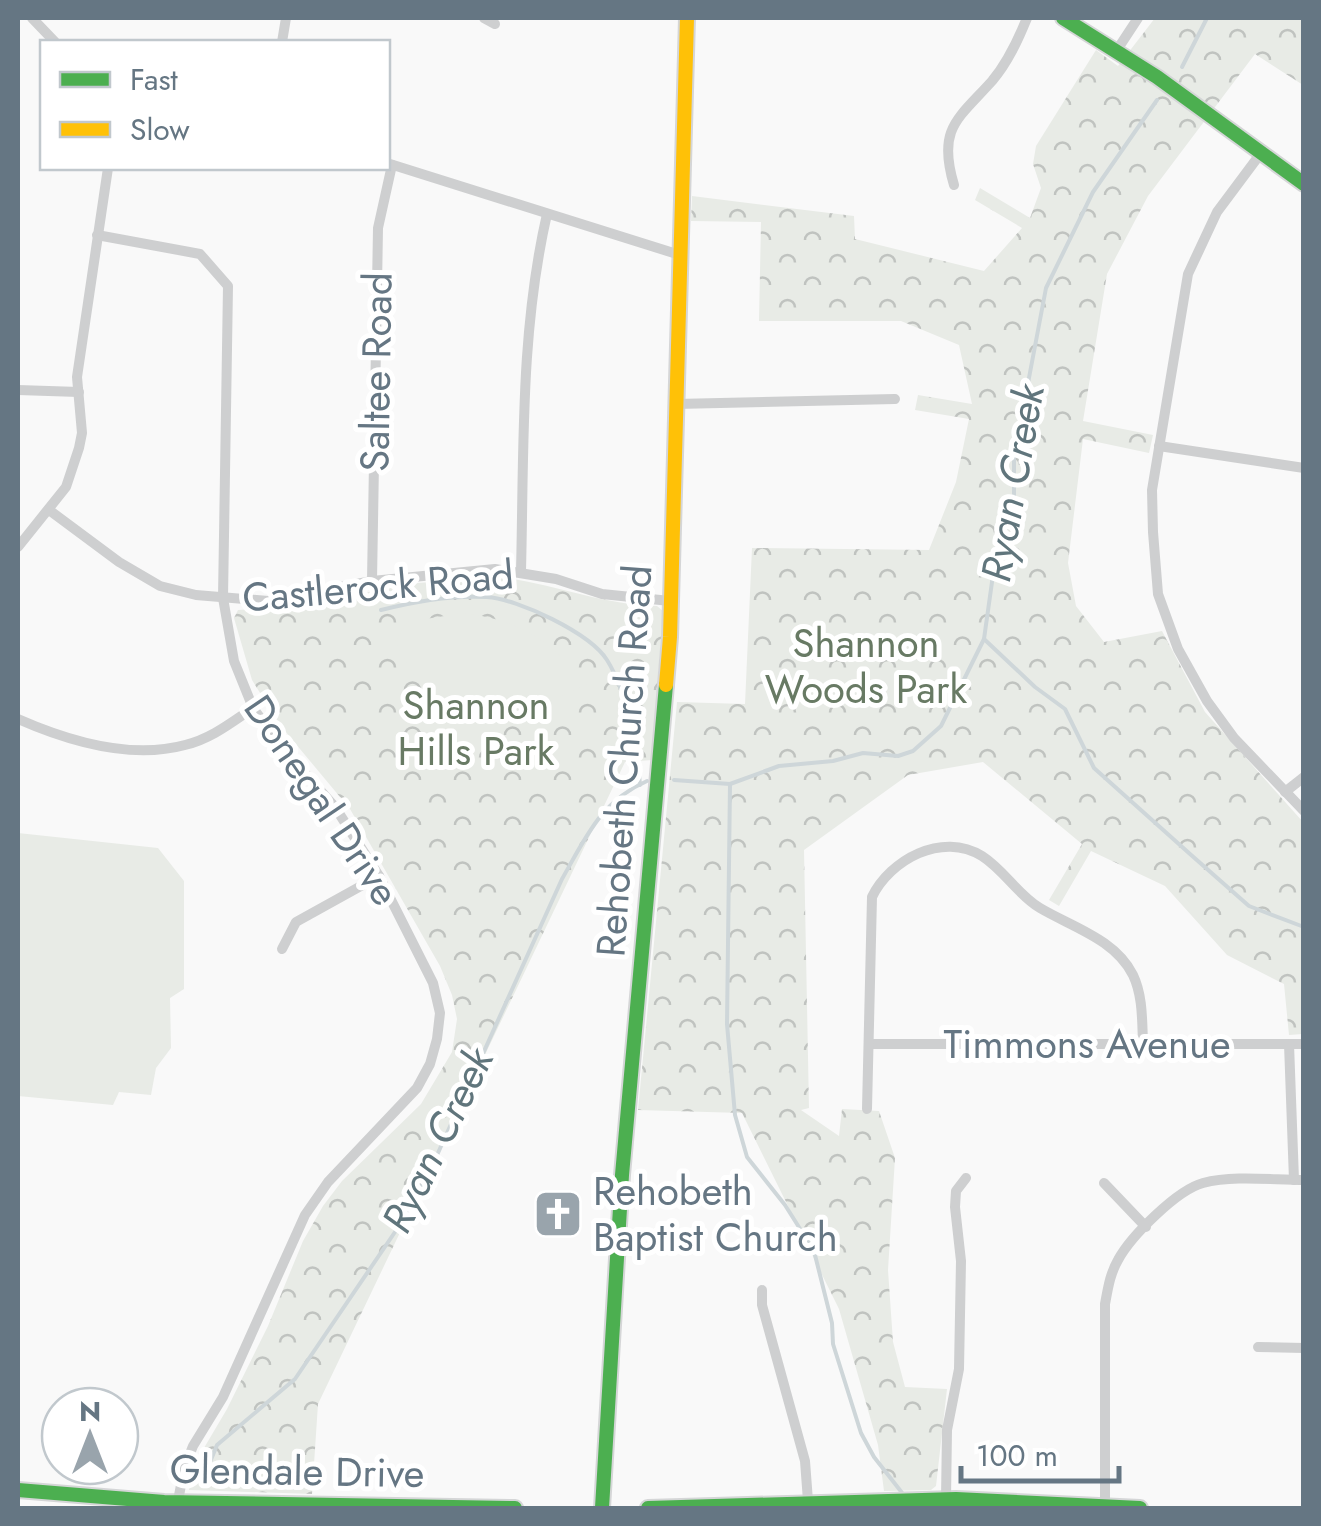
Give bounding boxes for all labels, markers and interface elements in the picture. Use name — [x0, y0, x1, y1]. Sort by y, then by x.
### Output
legend — [40, 40, 390, 170]
text: Fast — [130, 58, 179, 101]
text: Slow — [130, 108, 190, 151]
street label: Saltee Road — [345, 272, 407, 472]
water label: Ryan Creek — [965, 378, 1060, 586]
street label: Castlerock Road — [240, 545, 516, 627]
street label: Rehobeth Church Road — [581, 563, 667, 959]
park label: Shannon Woods Park — [765, 614, 968, 718]
park label: Shannon Hills Park — [398, 676, 555, 780]
street label: Donegal Drive — [230, 683, 414, 917]
street label: Timmons Avenue — [944, 1015, 1230, 1073]
water label: Ryan Creek — [366, 1035, 509, 1243]
place label: Rehobeth Baptist Church — [593, 1162, 838, 1266]
church icon: Rehobeth Baptist Church — [532, 1188, 584, 1240]
north arrow — [40, 1386, 140, 1486]
text: N — [79, 1391, 101, 1432]
scale bar — [961, 1421, 1118, 1483]
text: 100 m — [976, 1434, 1058, 1477]
street label: Glendale Drive — [169, 1440, 425, 1502]

